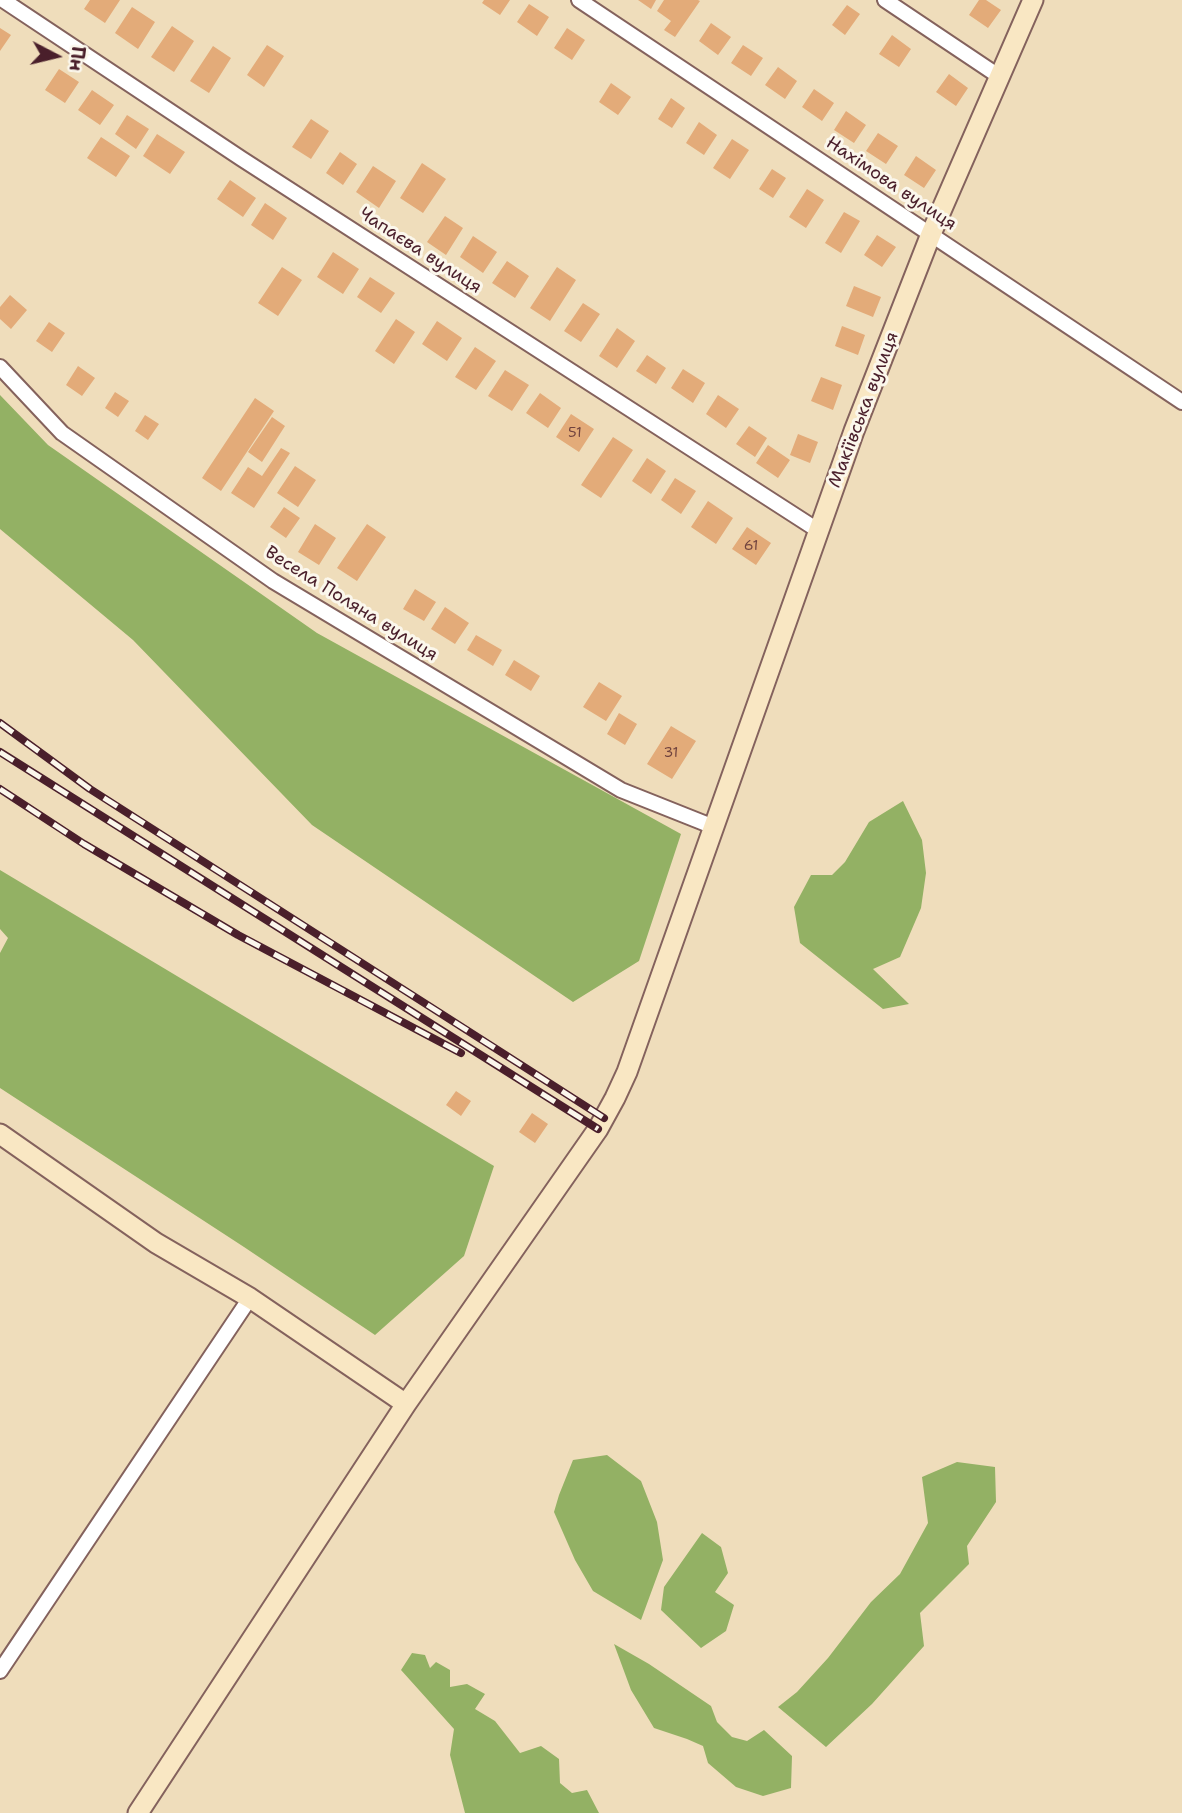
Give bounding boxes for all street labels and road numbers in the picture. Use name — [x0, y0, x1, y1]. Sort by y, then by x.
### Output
street label: Нахімова вулиця — [822, 132, 960, 236]
street label: Чапаєва вулиця — [355, 203, 485, 299]
street label: Макіївська вулиця — [824, 329, 904, 491]
street label: Весела Поляна вулиця — [261, 542, 441, 666]

